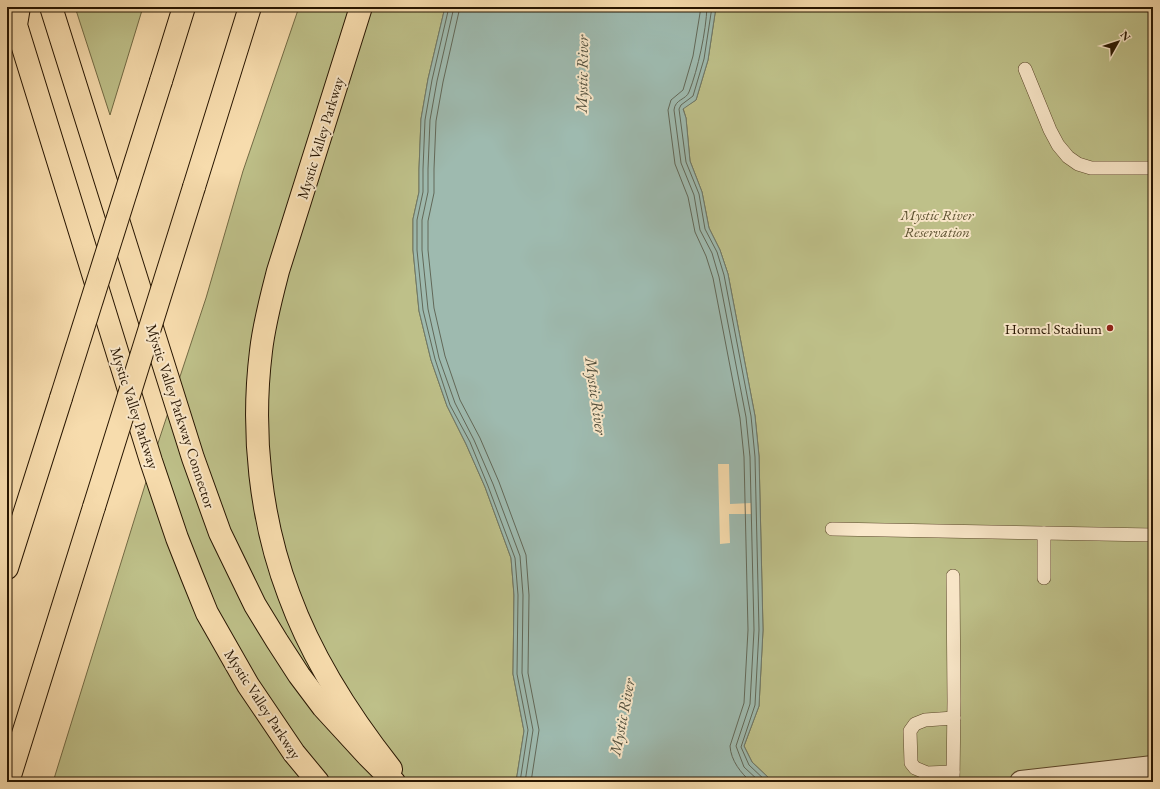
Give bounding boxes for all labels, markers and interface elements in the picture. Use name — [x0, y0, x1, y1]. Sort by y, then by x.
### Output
north arrow — [1098, 22, 1138, 62]
text: N — [1118, 28, 1134, 44]
water label: Mystic River — [571, 34, 593, 114]
street label: Mystic Valley Parkway — [292, 74, 348, 202]
park label: Mystic River Reservation — [900, 205, 975, 241]
place label: Hormel Stadium — [1005, 319, 1102, 338]
street label: Mystic Valley Parkway Connector — [142, 321, 220, 511]
marker: Hormel Stadium — [1105, 323, 1115, 333]
street label: Mystic Valley Parkway — [106, 345, 164, 472]
water label: Mystic River — [580, 355, 612, 437]
street label: Mystic Valley Parkway — [220, 646, 306, 763]
water label: Mystic River — [604, 676, 640, 758]

